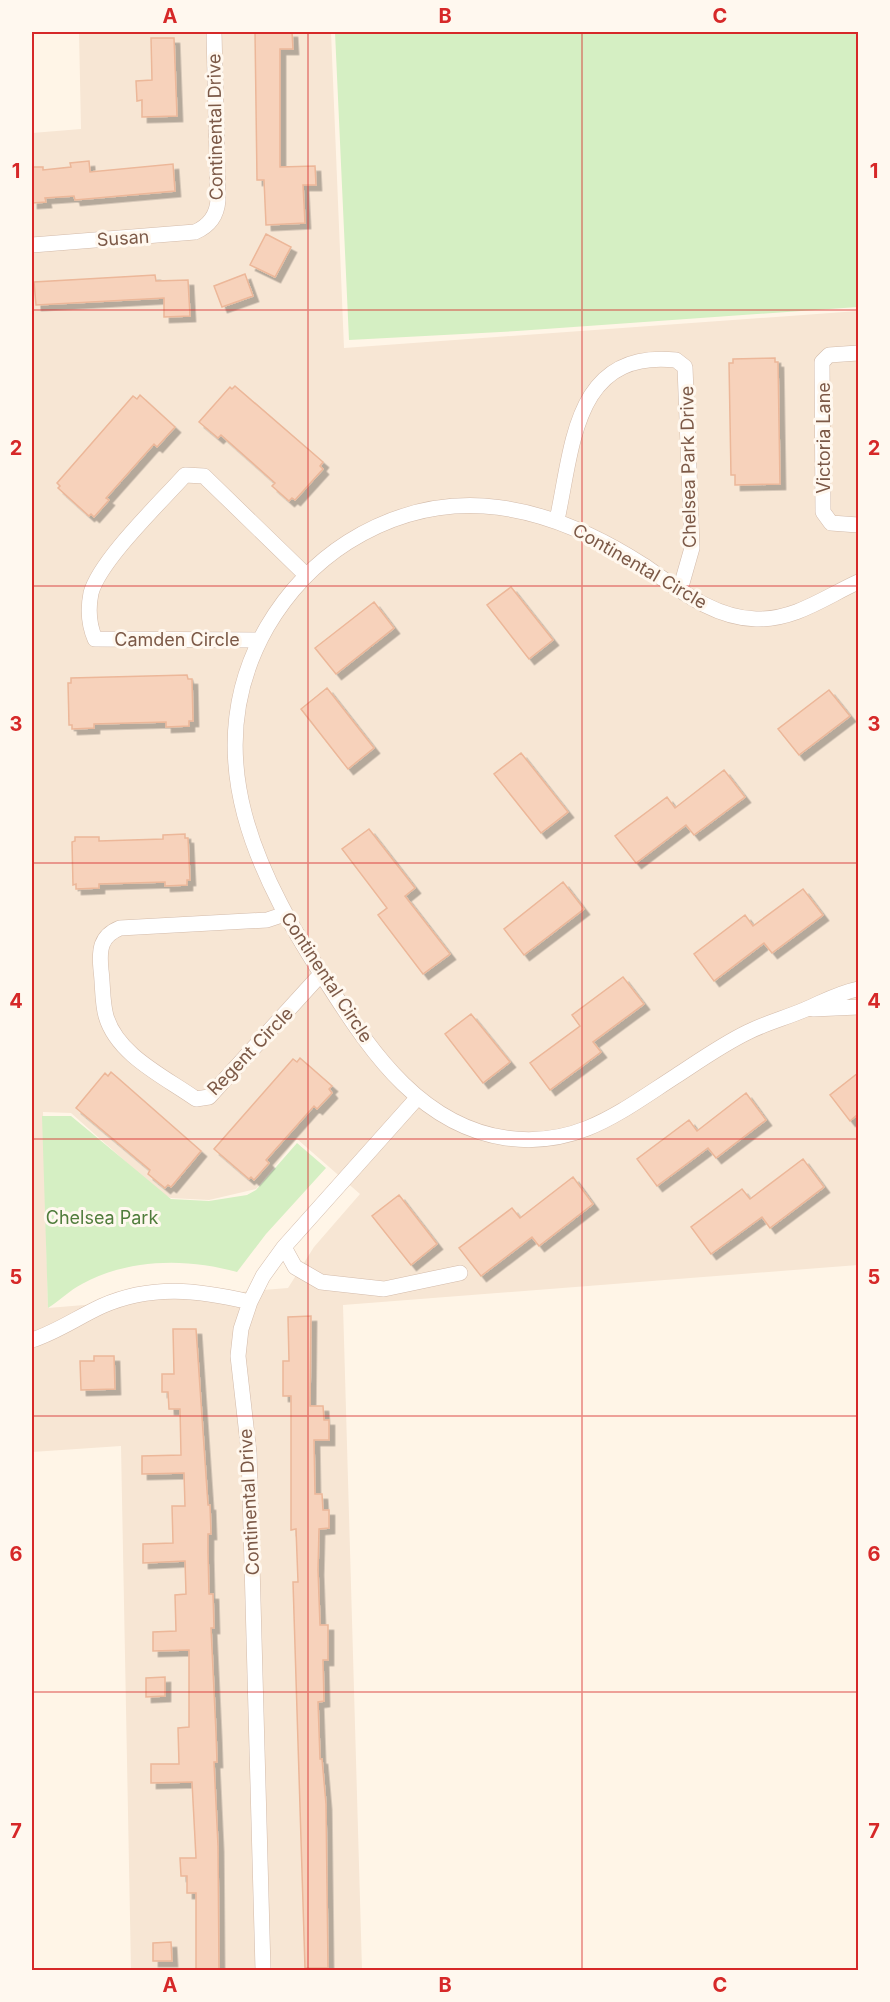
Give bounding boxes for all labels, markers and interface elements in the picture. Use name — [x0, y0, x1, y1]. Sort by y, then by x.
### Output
text: A — [163, 4, 178, 28]
text: B — [438, 4, 452, 28]
text: C — [713, 4, 727, 28]
street label: Continental Drive — [203, 53, 227, 201]
text: 1 — [12, 159, 20, 183]
text: 1 — [870, 159, 878, 183]
street label: Susan — [96, 226, 150, 250]
street label: Victoria Lane — [813, 382, 834, 494]
street label: Chelsea Park Drive — [676, 386, 700, 548]
text: 2 — [10, 436, 22, 460]
text: 2 — [868, 436, 880, 460]
street label: Continental Circle — [569, 519, 711, 613]
street label: Camden Circle — [114, 629, 240, 650]
text: 3 — [10, 712, 22, 736]
text: 3 — [868, 712, 880, 736]
street label: Continental Circle — [277, 908, 377, 1046]
text: 4 — [9, 989, 23, 1013]
text: 4 — [867, 989, 881, 1013]
street label: Regent Circle — [203, 1003, 297, 1099]
park label: Chelsea Park — [46, 1207, 158, 1228]
text: 5 — [10, 1265, 22, 1289]
text: 5 — [868, 1265, 880, 1289]
street label: Continental Drive — [235, 1428, 263, 1576]
text: 6 — [10, 1542, 23, 1566]
text: 6 — [868, 1542, 881, 1566]
text: 7 — [10, 1819, 22, 1843]
text: 7 — [868, 1819, 880, 1843]
text: A — [163, 1973, 178, 1997]
text: B — [438, 1973, 452, 1997]
text: C — [713, 1973, 727, 1997]

